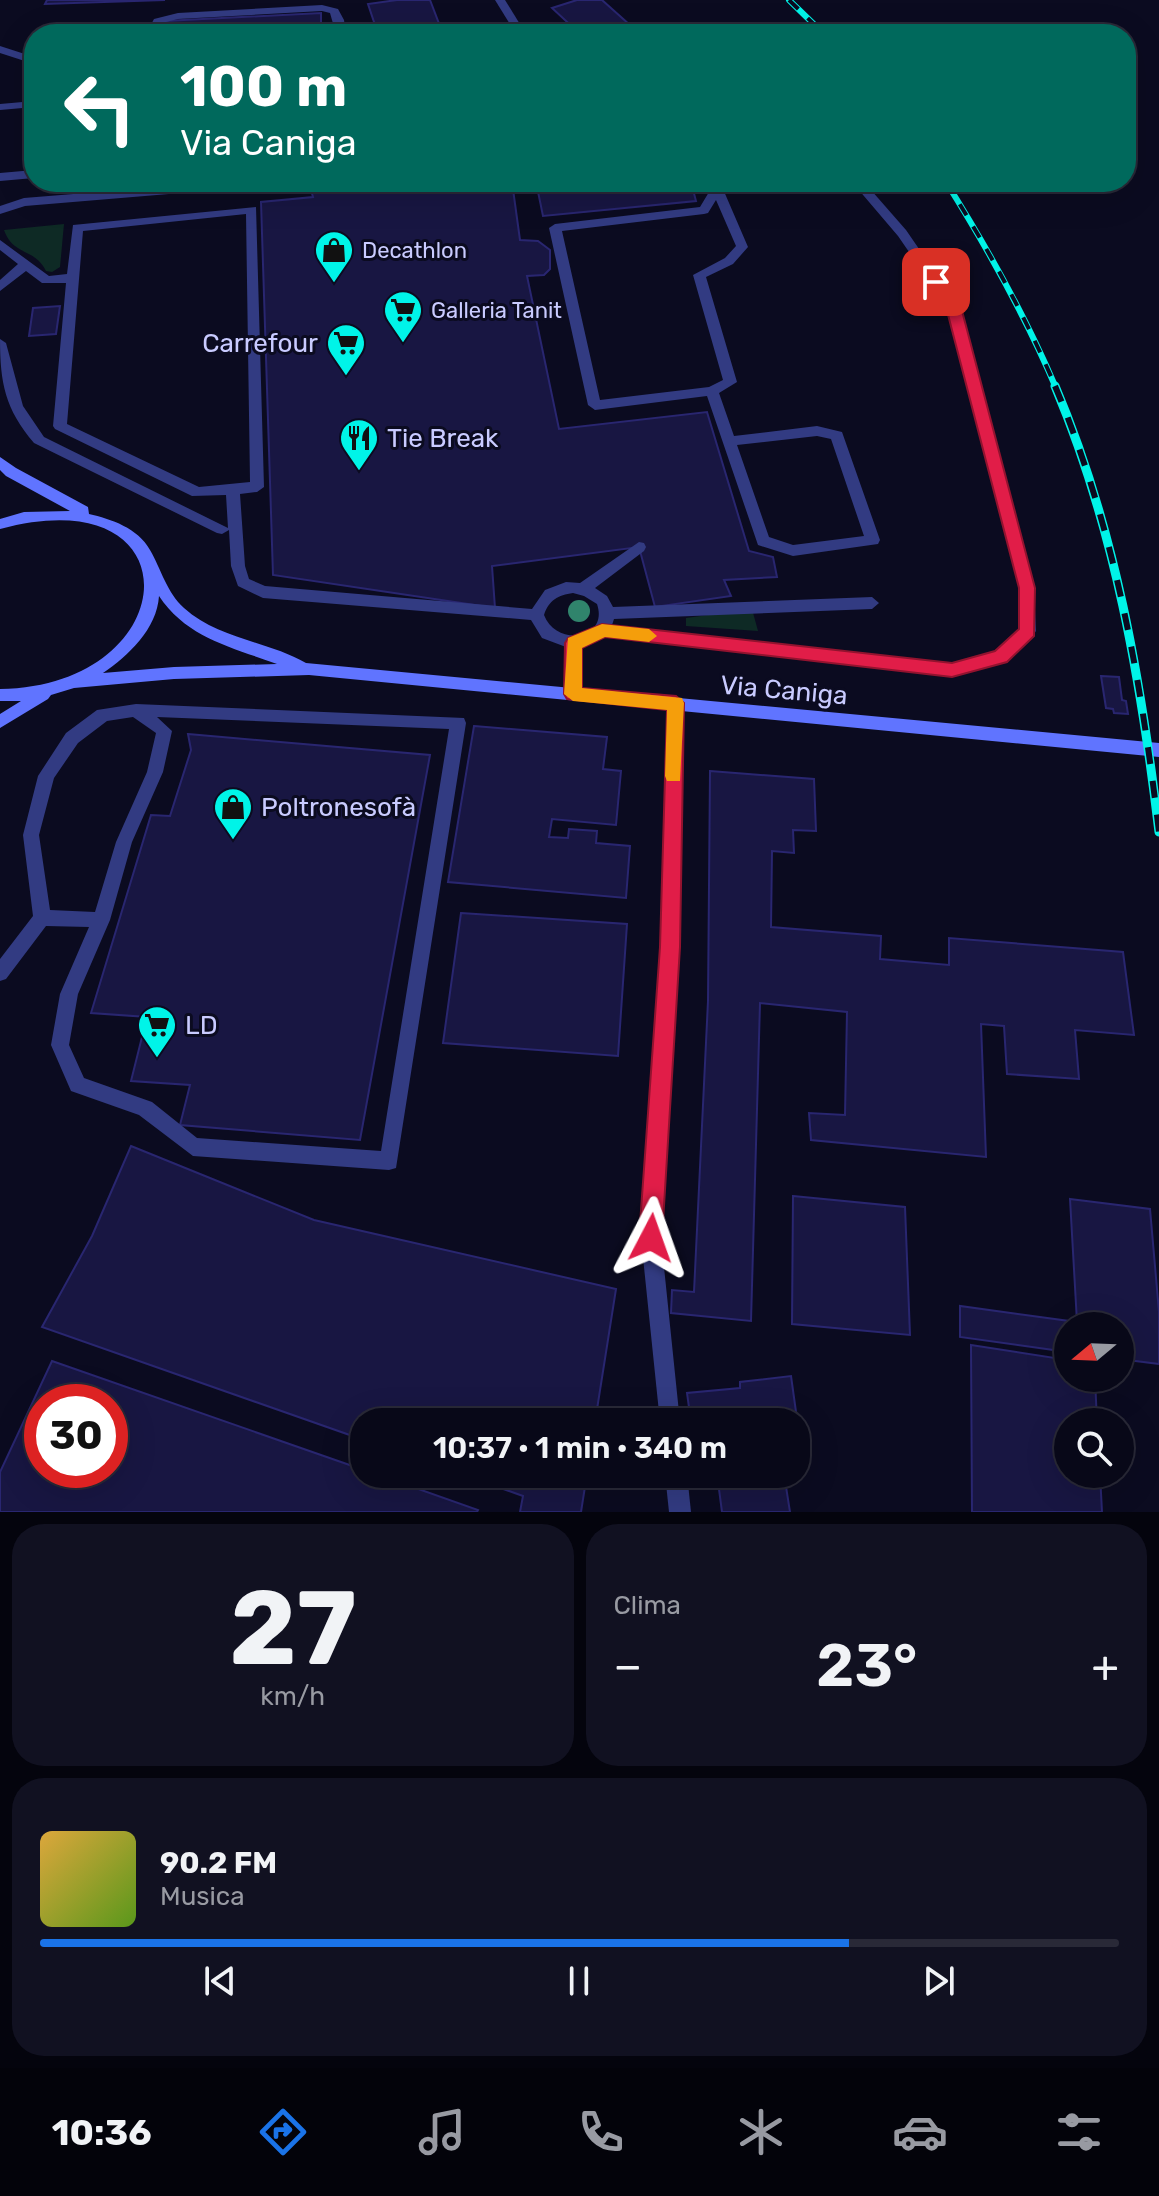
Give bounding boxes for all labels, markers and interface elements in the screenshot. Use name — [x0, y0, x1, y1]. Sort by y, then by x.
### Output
text: 100 m — [180, 54, 347, 120]
icon: left — [48, 56, 152, 160]
text: Via Caniga — [180, 121, 357, 164]
shop icon: Decathlon — [313, 229, 355, 284]
place label: Decathlon — [362, 237, 467, 264]
pin — [902, 248, 970, 316]
icon: arrive — [914, 260, 958, 304]
supermarket icon: Galleria Tanit — [382, 289, 424, 344]
place label: Galleria Tanit — [431, 297, 562, 324]
supermarket icon: Carrefour — [325, 322, 367, 377]
place label: Carrefour — [202, 328, 318, 359]
restaurant icon: Tie Break — [338, 417, 380, 472]
place label: Tie Break — [387, 423, 499, 454]
street label: Via Caniga — [719, 669, 849, 711]
shop icon: Poltronesofà — [212, 786, 254, 841]
place label: Poltronesofà — [261, 792, 416, 823]
supermarket icon: LD — [136, 1004, 178, 1059]
place label: LD — [185, 1010, 218, 1041]
position arrow — [609, 1196, 693, 1280]
north arrow — [1054, 1312, 1134, 1392]
map controls — [1054, 1312, 1134, 1488]
speed limit sign: 30 — [24, 1384, 128, 1488]
button: search — [1054, 1408, 1134, 1488]
text: 10:37 · 1 min · 340 m — [433, 1430, 727, 1466]
text: 27 — [229, 1567, 356, 1690]
text: Clima — [614, 1590, 681, 1621]
text: 23° — [816, 1630, 917, 1701]
text: − — [614, 1640, 642, 1692]
text: + — [1092, 1640, 1119, 1692]
text: km/h — [260, 1681, 325, 1712]
text: 90.2 FM — [160, 1845, 277, 1881]
text: Musica — [160, 1881, 245, 1912]
icon: previous — [198, 1959, 242, 2003]
icon: pause — [557, 1959, 601, 2003]
icon: next — [917, 1959, 961, 2003]
icon: directions — [255, 2104, 311, 2160]
icon: music — [414, 2104, 470, 2160]
icon: phone — [573, 2104, 629, 2160]
icon: climate — [733, 2104, 789, 2160]
icon: car — [892, 2104, 948, 2160]
icon: filters — [1051, 2104, 1107, 2160]
text: 10:36 — [52, 2111, 152, 2154]

